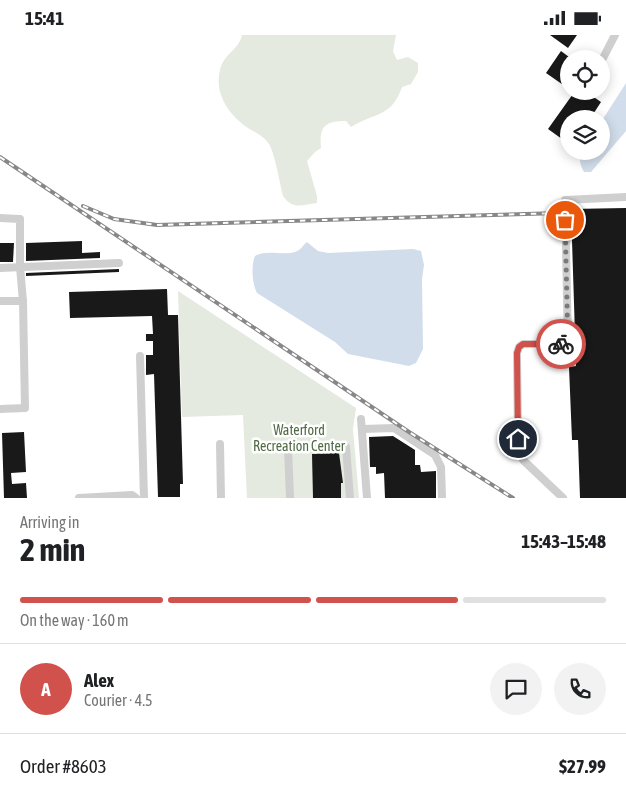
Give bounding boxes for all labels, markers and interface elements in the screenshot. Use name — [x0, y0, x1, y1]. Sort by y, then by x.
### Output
text: 15:41 — [25, 7, 64, 29]
map controls — [560, 50, 610, 160]
button: locate — [560, 50, 610, 100]
button: layers — [560, 110, 610, 160]
pin — [544, 199, 586, 241]
icon: bag — [551, 206, 579, 234]
courier — [536, 319, 586, 369]
icon: bike — [547, 330, 575, 358]
pin — [497, 418, 539, 460]
park label: Waterford Recreation Center — [253, 422, 346, 454]
icon: home — [504, 425, 532, 453]
text: Arriving in — [20, 513, 80, 531]
text: 15:43–15:48 — [521, 530, 606, 552]
text: 2 min — [20, 531, 85, 568]
text: On the way · 160 m — [20, 611, 129, 629]
button: chat — [490, 663, 542, 715]
button: phone — [554, 663, 606, 715]
text: Alex — [84, 669, 114, 691]
text: A — [41, 678, 51, 700]
text: Courier · 4.5 — [84, 691, 153, 709]
text: Order #8603 — [20, 755, 107, 777]
text: $27.99 — [559, 755, 606, 777]

